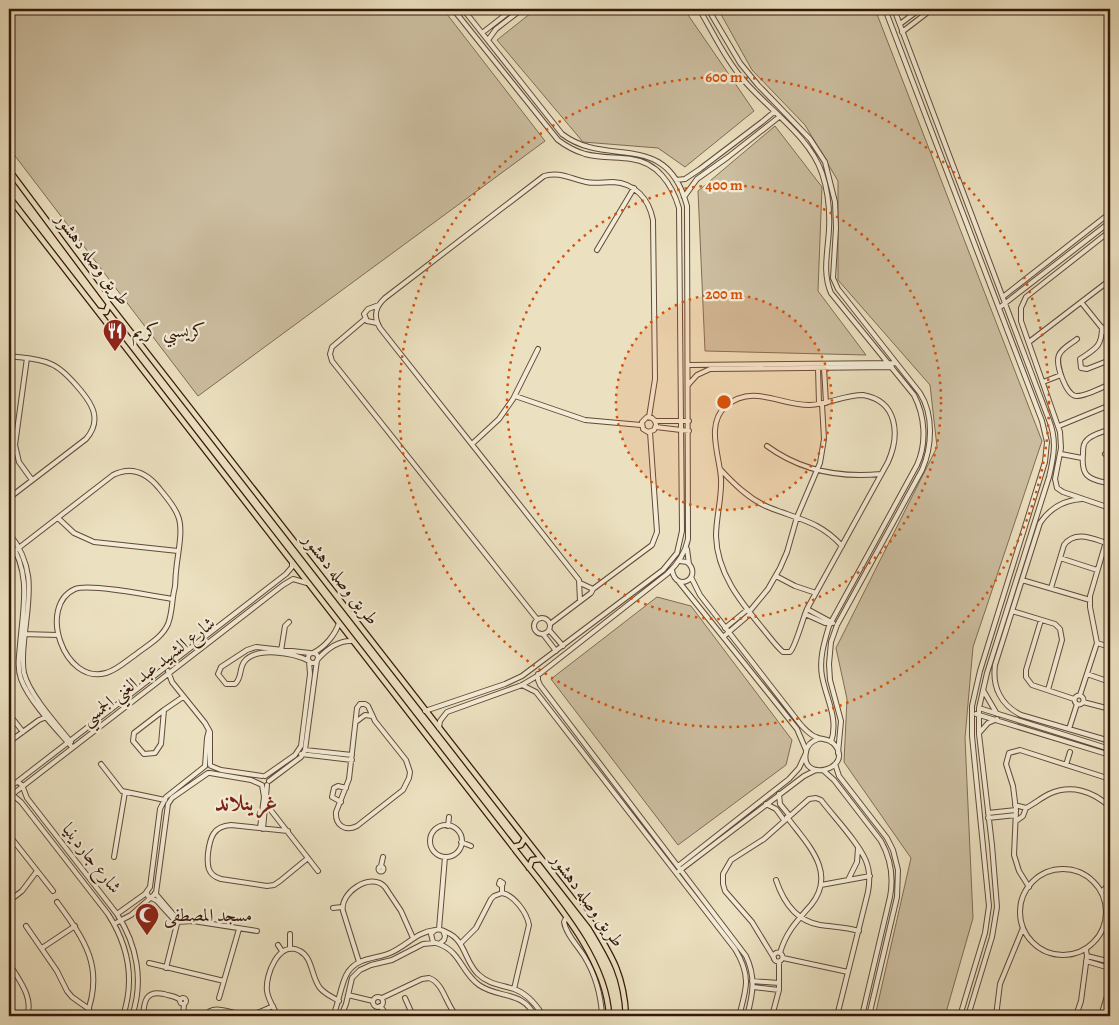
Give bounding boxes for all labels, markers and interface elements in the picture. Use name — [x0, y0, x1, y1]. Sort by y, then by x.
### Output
text: 600 m — [705, 67, 743, 87]
text: 400 m — [705, 175, 743, 195]
street label: طريق وصله دهشور — [49, 206, 136, 310]
text: 200 m — [705, 284, 743, 304]
restaurant icon: كريسبي كريم — [102, 318, 128, 352]
place label: كريسبي كريم — [132, 319, 206, 348]
centre of rings — [715, 393, 733, 411]
street label: طريق وصله دهشور — [296, 527, 384, 630]
street label: شارع الشهيد عبد الغني الجمسي — [76, 611, 223, 735]
district label: غرينلاند — [215, 788, 277, 819]
street label: شارع جاردينيا — [54, 818, 127, 900]
street label: طريق وصله دهشور — [545, 847, 630, 952]
mosque icon: مسجد المصطفى — [134, 902, 160, 936]
place label: مسجد المصطفى — [164, 903, 252, 928]

